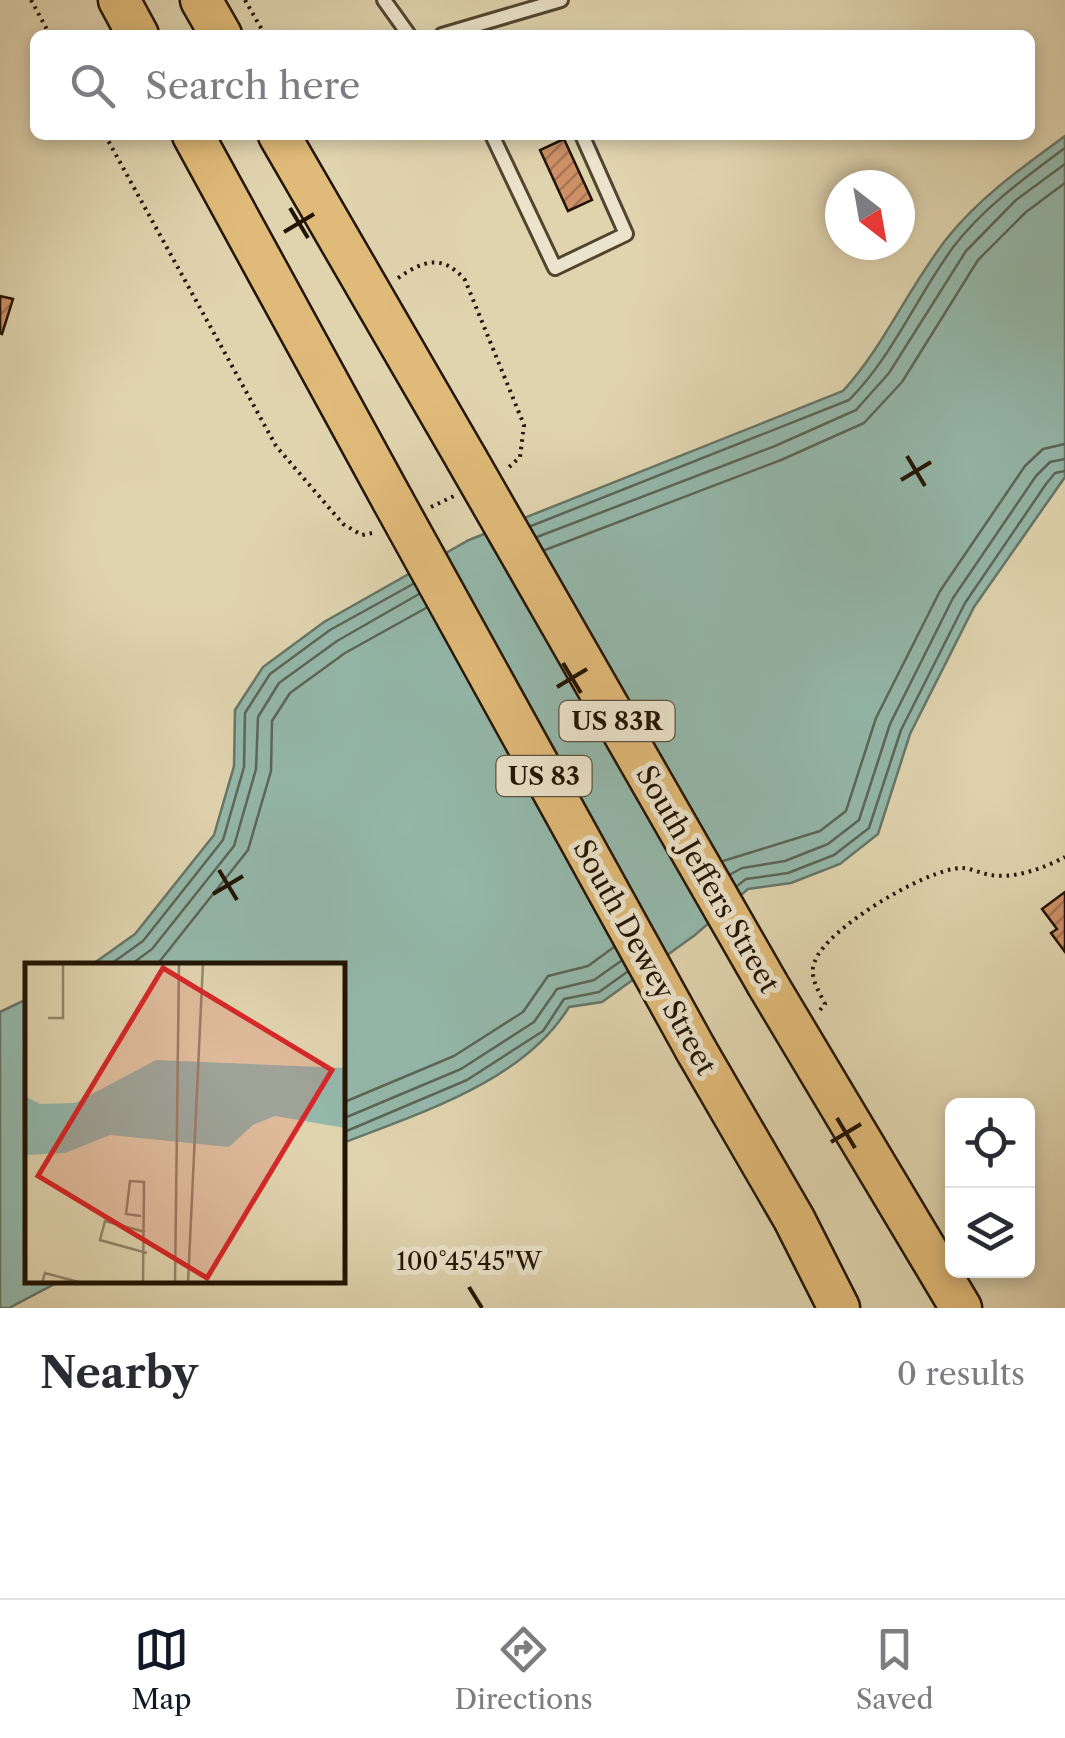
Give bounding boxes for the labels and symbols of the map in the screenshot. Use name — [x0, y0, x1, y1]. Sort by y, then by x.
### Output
north arrow — [825, 170, 915, 260]
road number: US 83R — [560, 701, 674, 741]
road number: US 83 — [496, 756, 592, 796]
street label: South Jeffers Street — [629, 759, 787, 999]
street label: South Dewey Street — [566, 834, 724, 1080]
inset map — [25, 963, 345, 1283]
text: 100°45'45"W — [396, 1246, 542, 1277]

